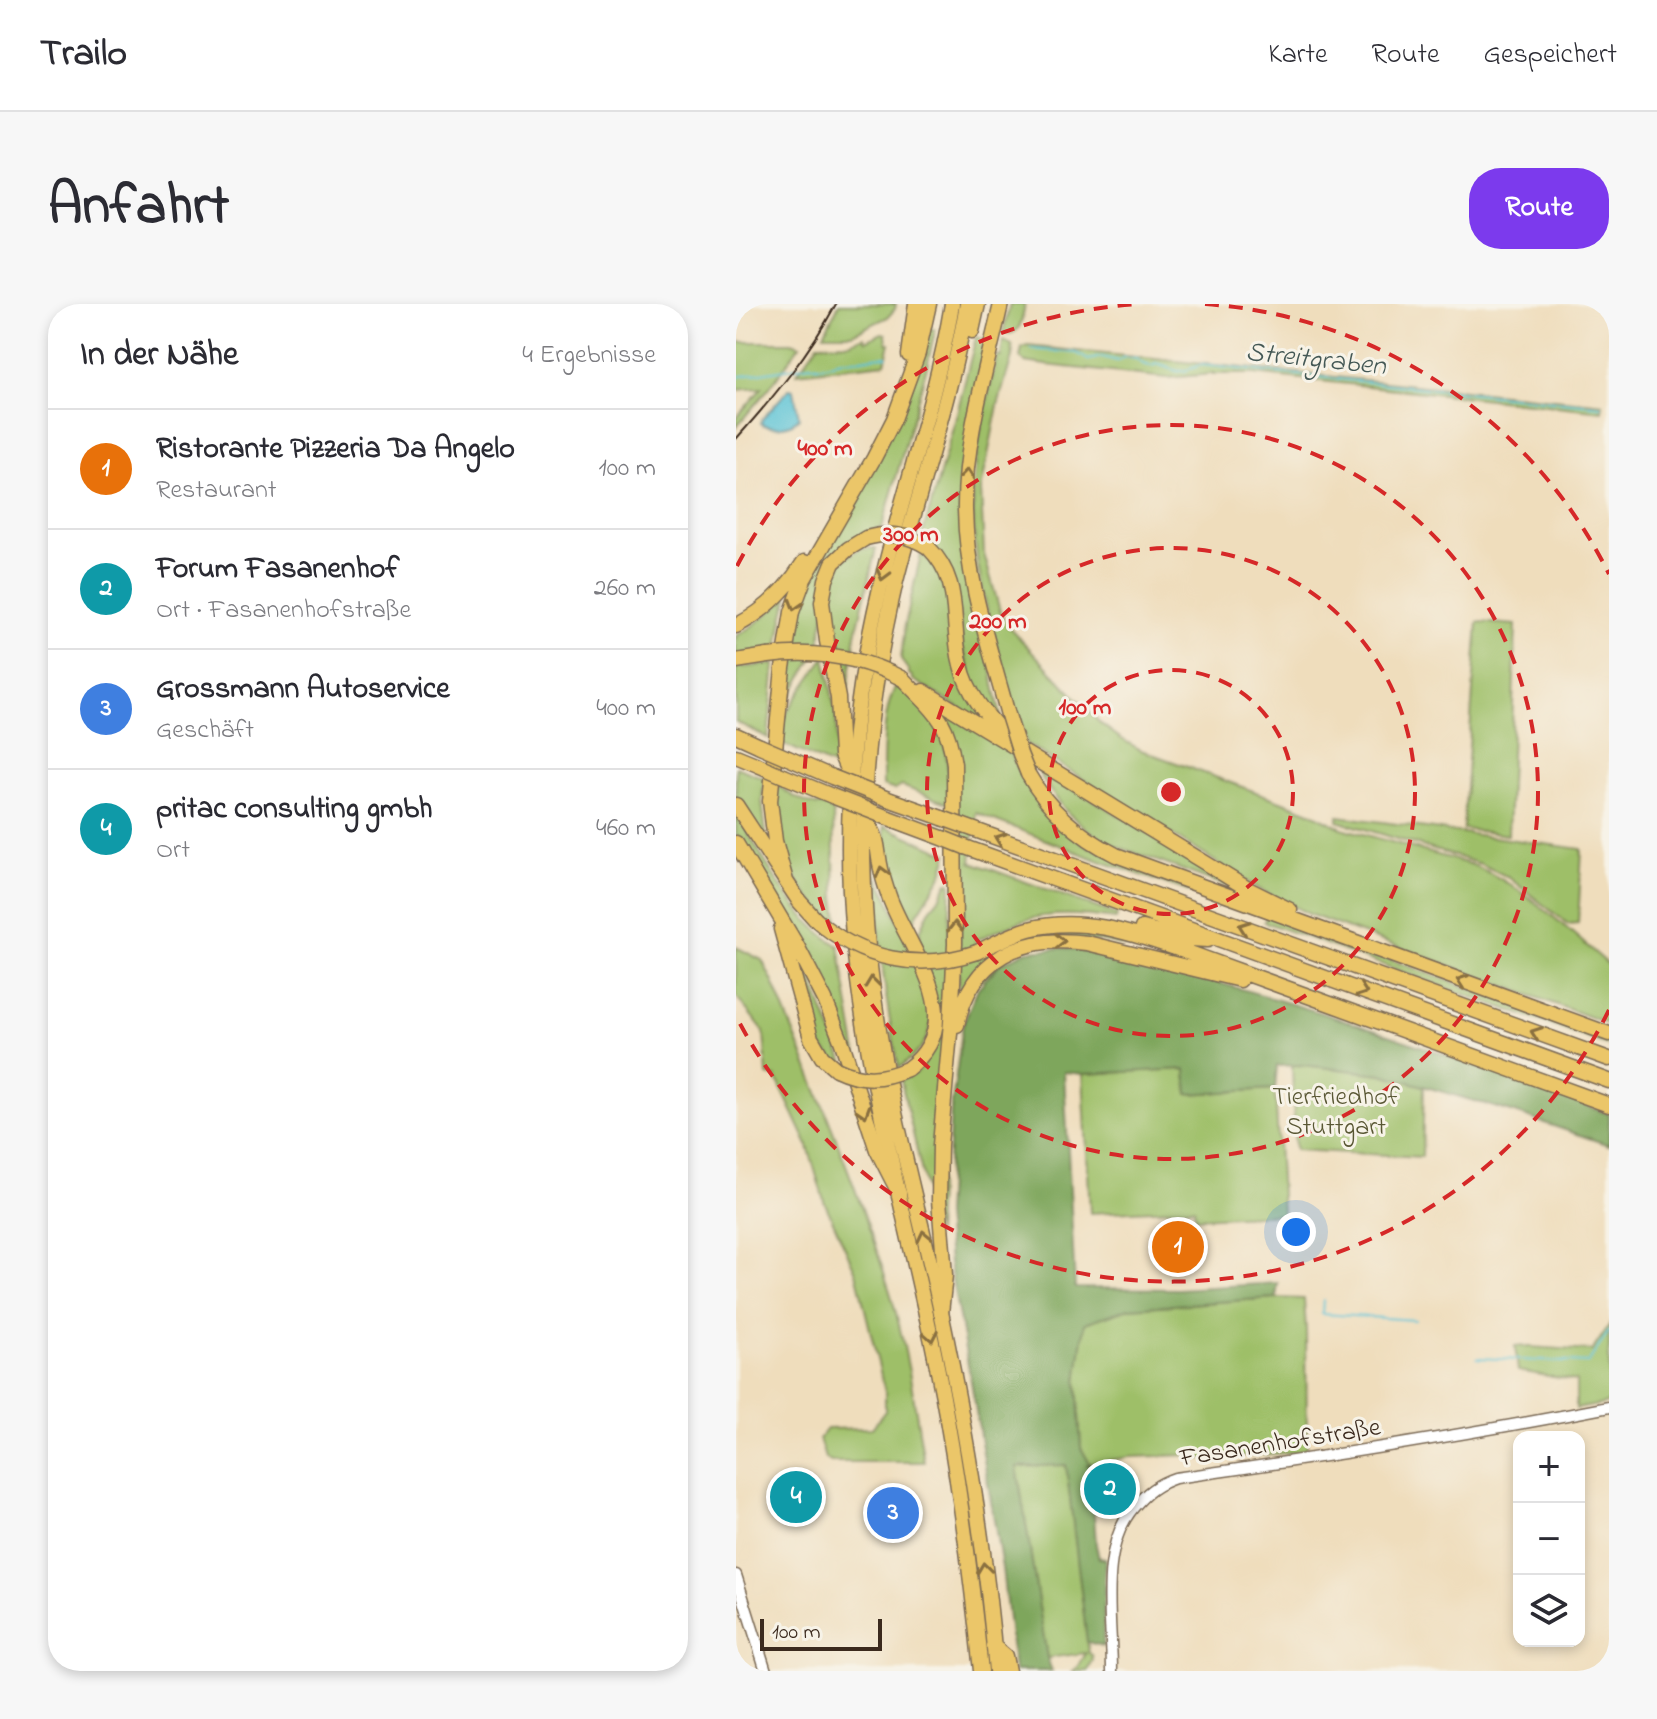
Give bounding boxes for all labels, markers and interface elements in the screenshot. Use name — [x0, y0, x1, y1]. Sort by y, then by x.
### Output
text: Trailo — [40, 27, 127, 83]
text: Karte — [1268, 35, 1328, 76]
text: Route — [1372, 35, 1439, 76]
text: Gespeichert — [1483, 35, 1617, 76]
text: Anfahrt — [48, 168, 229, 249]
button: Route — [1469, 168, 1609, 249]
text: In der Nähe — [80, 331, 238, 381]
water label: Streitgraben — [1244, 333, 1389, 388]
text: 4 Ergebnisse — [522, 337, 656, 375]
text: Ristorante Pizzeria Da Angelo — [156, 428, 515, 472]
text: 400 m — [797, 432, 853, 467]
text: 1 — [102, 450, 110, 488]
text: 100 m — [599, 450, 656, 488]
one-way arrow — [959, 467, 976, 480]
text: Restaurant — [156, 472, 276, 510]
text: 300 m — [882, 518, 939, 553]
text: Forum Fasanenhof — [156, 548, 399, 592]
one-way arrow — [876, 568, 893, 582]
text: 2 — [100, 570, 112, 608]
text: 260 m — [594, 570, 656, 608]
text: Ort · Fasanenhofstraße — [156, 592, 411, 630]
one-way arrow — [788, 598, 804, 612]
text: 200 m — [968, 605, 1027, 640]
text: Grossmann Autoservice — [156, 668, 450, 712]
text: 3 — [101, 690, 111, 728]
text: 400 m — [596, 690, 656, 728]
text: 100 m — [1059, 691, 1112, 726]
text: Geschäft — [156, 712, 254, 750]
centre of rings — [1157, 778, 1185, 806]
text: pritac consulting gmbh — [156, 788, 432, 832]
text: 4 — [101, 810, 111, 848]
text: 460 m — [596, 810, 656, 848]
text: Ort — [156, 832, 190, 870]
one-way arrow — [994, 832, 1008, 849]
one-way arrow — [875, 866, 892, 880]
one-way arrow — [946, 920, 964, 933]
one-way arrow — [1238, 921, 1252, 937]
one-way arrow — [1054, 932, 1067, 950]
one-way arrow — [1456, 974, 1470, 990]
one-way arrow — [864, 975, 881, 989]
one-way arrow — [1354, 981, 1368, 998]
one-way arrow — [1529, 1026, 1543, 1043]
park label: Tierfriedhof Stuttgart — [1272, 1079, 1401, 1147]
one-way arrow — [855, 1105, 871, 1119]
your location — [1276, 1212, 1316, 1252]
pin: 1 — [1152, 1217, 1204, 1277]
one-way arrow — [916, 1230, 933, 1244]
one-way arrow — [922, 1329, 939, 1342]
street label: Fasanenhofstraße — [1176, 1409, 1384, 1479]
map controls — [1513, 1431, 1585, 1647]
button: + — [1513, 1431, 1585, 1503]
pin: 2 — [1084, 1459, 1136, 1519]
pin: 4 — [770, 1467, 822, 1527]
pin: 3 — [867, 1483, 919, 1543]
button: − — [1513, 1503, 1585, 1575]
one-way arrow — [976, 1561, 993, 1575]
button: layers — [1513, 1575, 1585, 1647]
scale bar — [760, 1615, 882, 1651]
text: 100 m — [772, 1617, 821, 1649]

